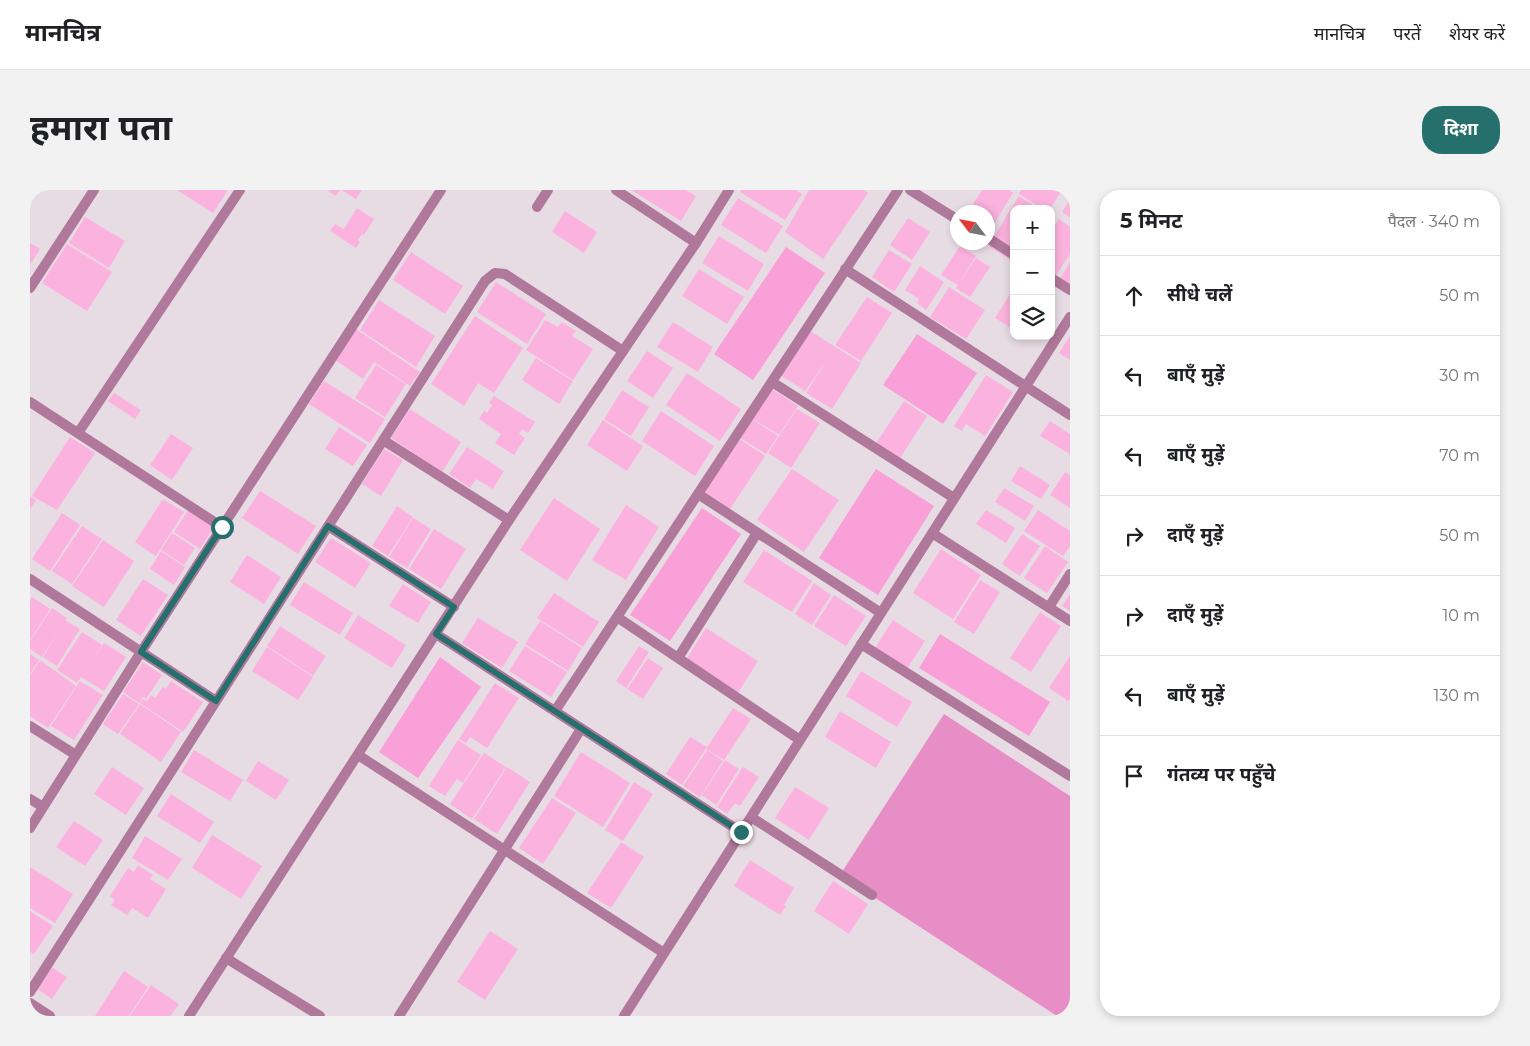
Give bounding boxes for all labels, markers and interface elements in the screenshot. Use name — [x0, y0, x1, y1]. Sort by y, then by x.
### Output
text: मानचित्र — [25, 18, 101, 47]
text: मानचित्र — [1314, 23, 1365, 45]
text: परतें — [1393, 23, 1421, 45]
text: शेयर करें — [1449, 23, 1505, 45]
text: हमारा पता — [30, 106, 172, 149]
button: दिशा — [1422, 106, 1500, 154]
north arrow — [950, 205, 995, 250]
map controls — [1010, 205, 1055, 340]
button: + — [1010, 205, 1055, 250]
text: 5 मिनट — [1120, 208, 1183, 233]
text: पैदल · 340 m — [1388, 212, 1480, 231]
button: − — [1010, 250, 1055, 295]
icon: ahead — [1120, 282, 1148, 310]
text: सीधे चलें — [1167, 283, 1232, 306]
text: 50 m — [1439, 286, 1480, 305]
button: layers — [1010, 295, 1055, 340]
icon: left — [1120, 362, 1148, 390]
text: बाएँ मुड़ें — [1167, 363, 1224, 386]
text: 30 m — [1439, 366, 1480, 385]
icon: left — [1120, 442, 1148, 470]
text: बाएँ मुड़ें — [1167, 443, 1224, 466]
text: 70 m — [1439, 446, 1480, 465]
route start — [211, 516, 234, 539]
icon: right — [1120, 522, 1148, 550]
text: दाएँ मुड़ें — [1167, 523, 1223, 546]
text: 50 m — [1439, 526, 1480, 545]
icon: right — [1120, 602, 1148, 630]
text: दाएँ मुड़ें — [1167, 603, 1223, 626]
text: 10 m — [1442, 606, 1480, 625]
icon: left — [1120, 682, 1148, 710]
text: बाएँ मुड़ें — [1167, 683, 1224, 706]
text: 130 m — [1433, 686, 1480, 705]
icon: arrive — [1120, 762, 1148, 790]
text: गंतव्य पर पहुँचे — [1167, 763, 1275, 786]
route end — [730, 821, 753, 844]

